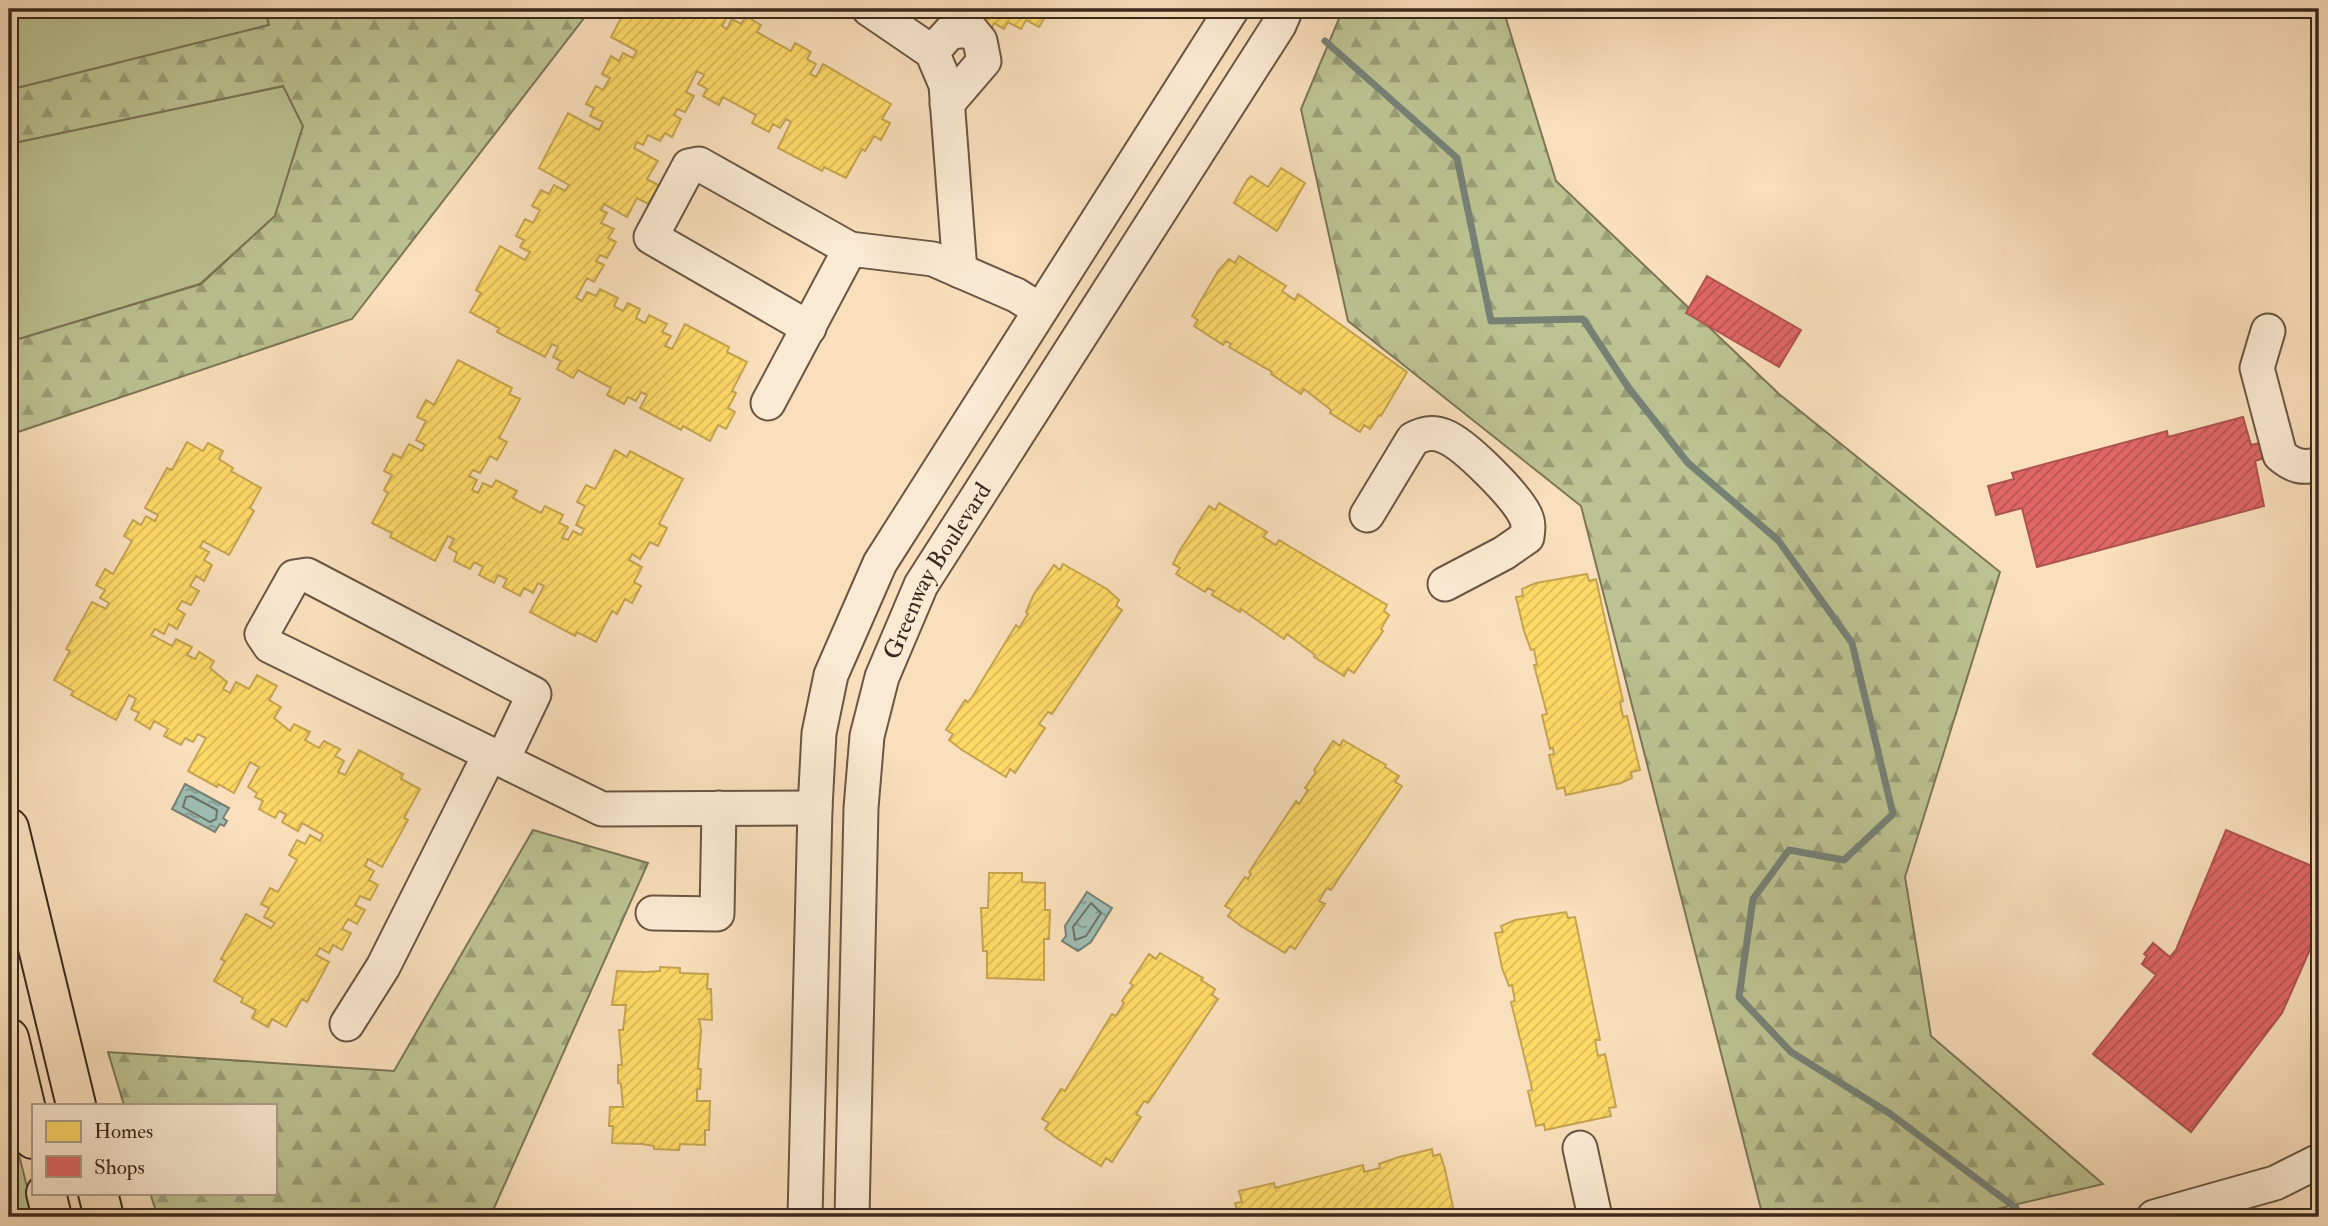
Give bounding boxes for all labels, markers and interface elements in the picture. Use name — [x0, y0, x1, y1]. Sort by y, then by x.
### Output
street label: Greenway Boulevard — [876, 476, 998, 664]
legend — [32, 1104, 276, 1194]
text: Homes — [94, 1118, 153, 1145]
text: Shops — [94, 1154, 145, 1181]

